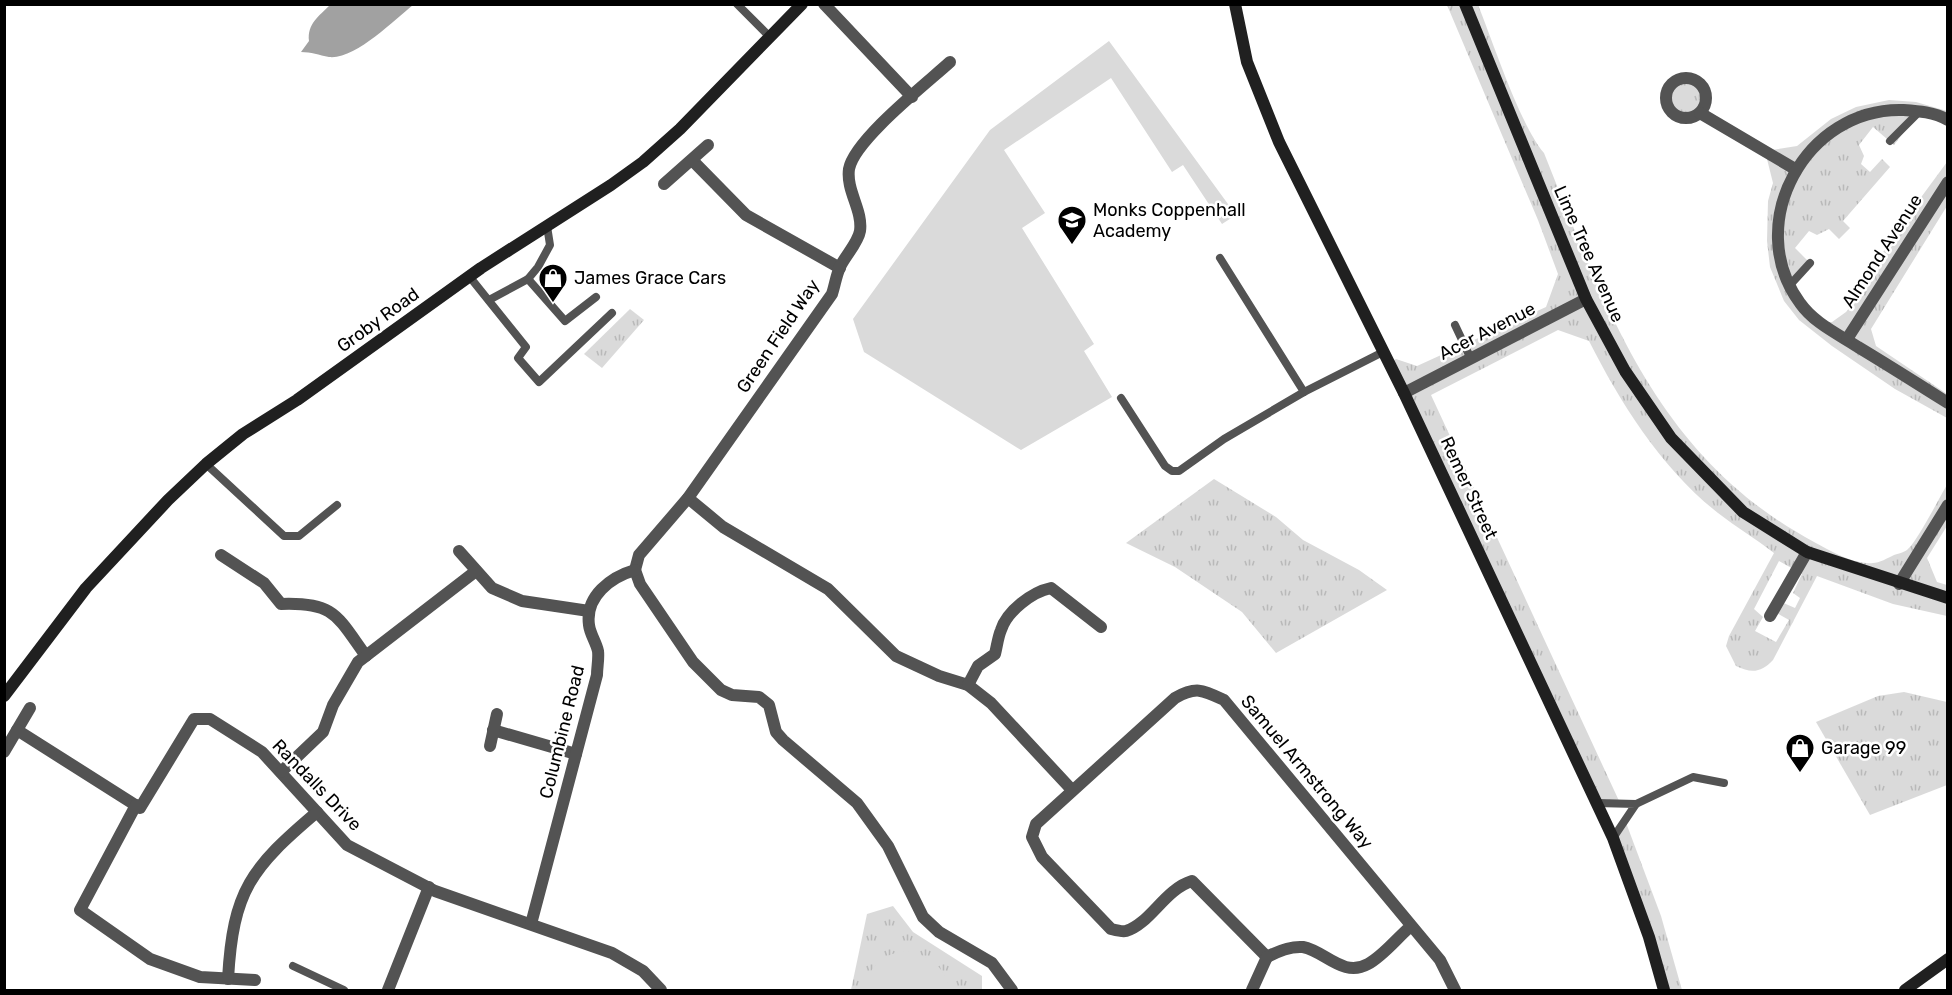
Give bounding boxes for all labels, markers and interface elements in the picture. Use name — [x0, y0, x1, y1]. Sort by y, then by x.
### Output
street label: Lime Tree Avenue — [1549, 182, 1629, 326]
street label: Almond Avenue — [1837, 190, 1927, 312]
place label: Monks Coppenhall Academy — [1093, 199, 1246, 242]
school or university icon: Monks Coppenhall Academy — [1056, 204, 1088, 246]
shop icon: James Grace Cars — [537, 262, 569, 304]
place label: James Grace Cars — [574, 267, 726, 289]
street label: Green Field Way — [732, 275, 824, 397]
street label: Groby Road — [333, 283, 423, 357]
street label: Acer Avenue — [1435, 297, 1539, 365]
street label: Remer Street — [1436, 433, 1502, 543]
street label: Columbine Road — [535, 663, 589, 801]
street label: Samuel Armstrong Way — [1236, 691, 1378, 853]
shop icon: Garage 99 — [1784, 732, 1816, 774]
street label: Randalls Drive — [268, 735, 366, 835]
place label: Garage 99 — [1821, 737, 1906, 759]

